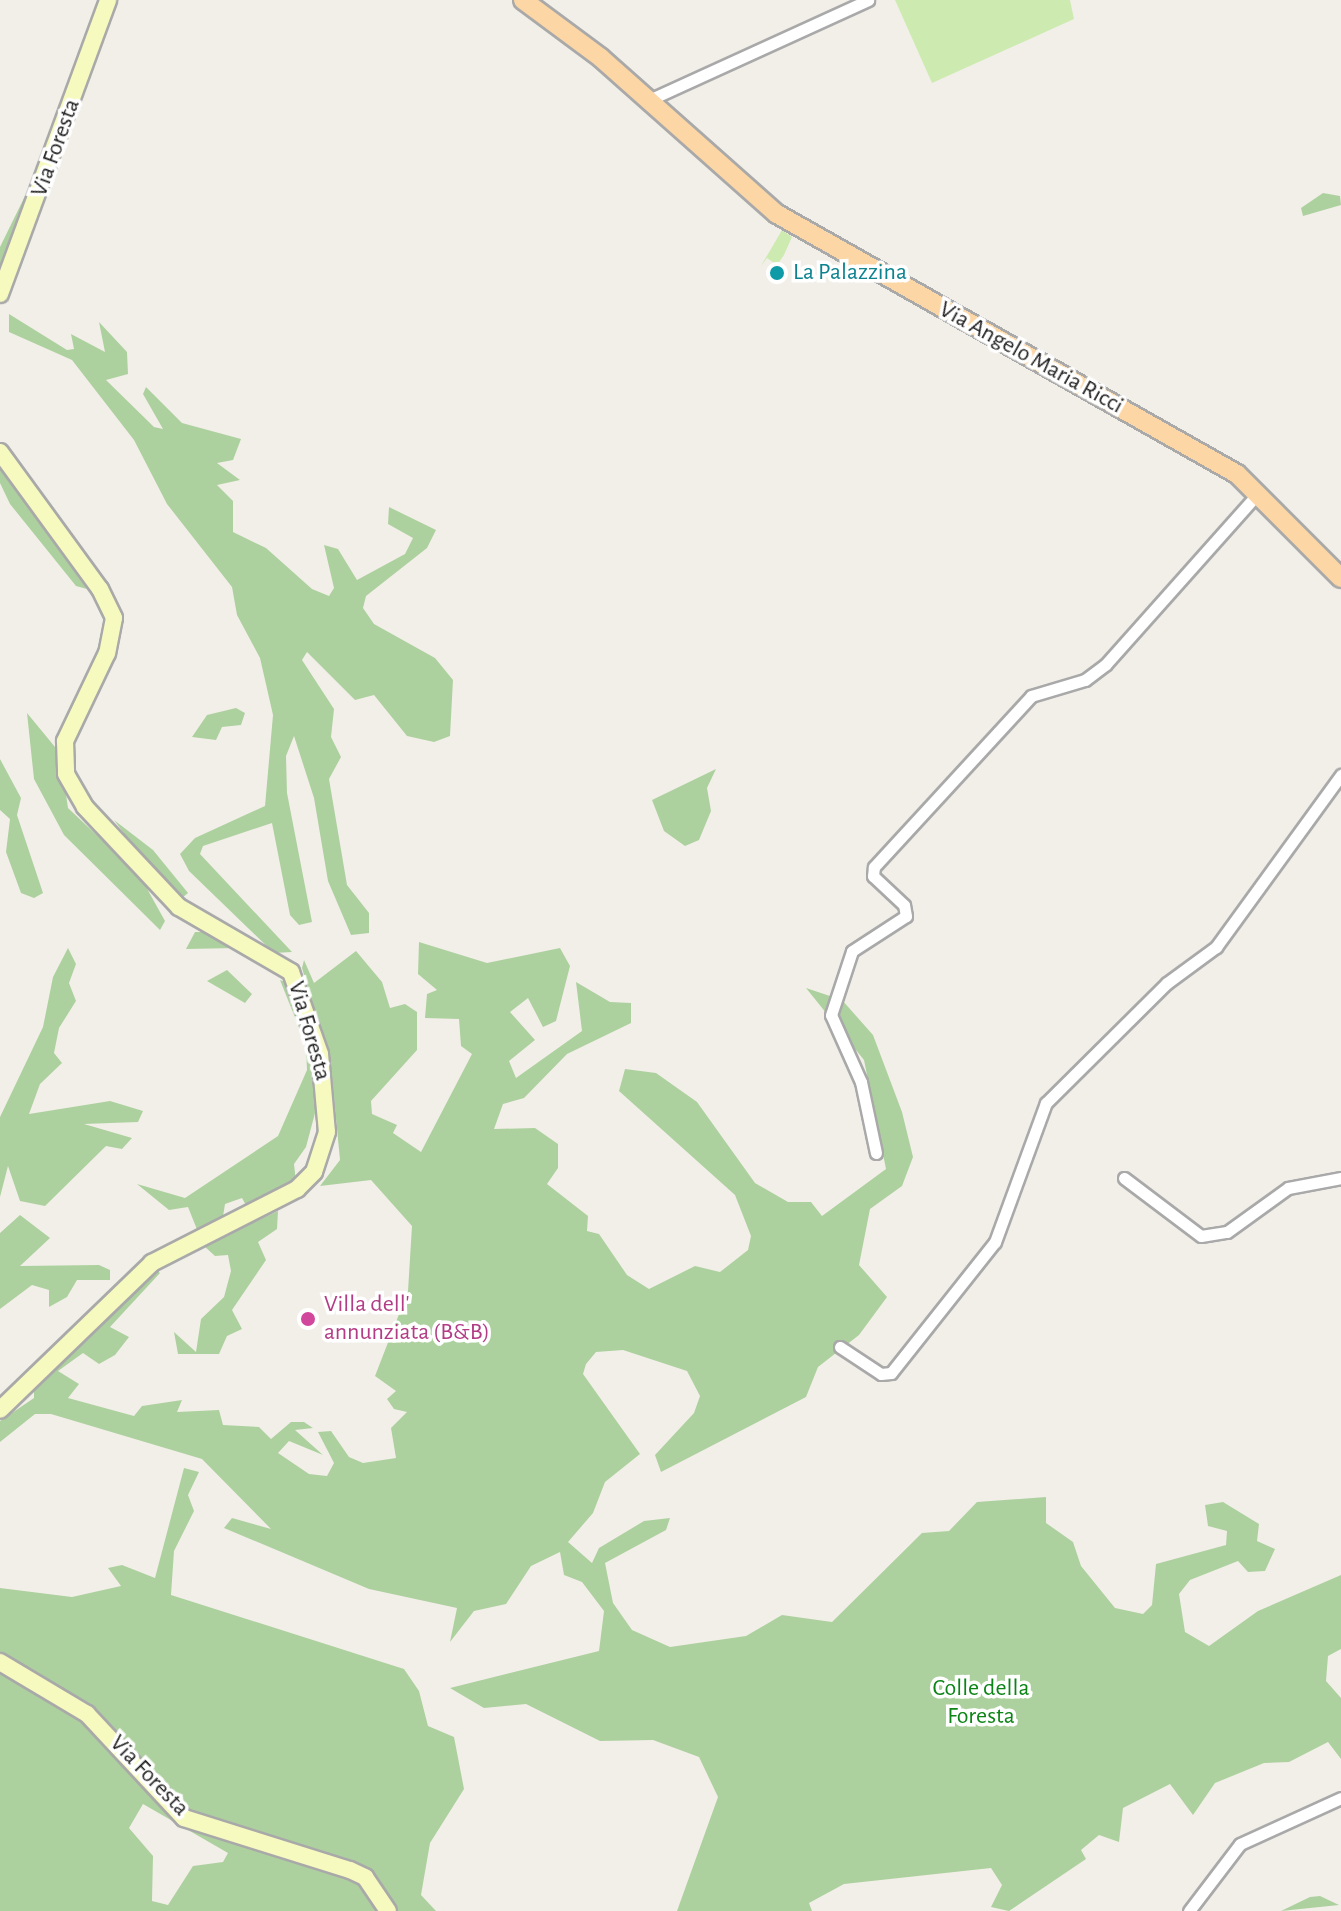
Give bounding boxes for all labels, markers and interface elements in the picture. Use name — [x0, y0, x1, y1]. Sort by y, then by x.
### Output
street label: Via Foresta — [25, 95, 87, 201]
place label: La Palazzina — [793, 259, 907, 287]
marker: La Palazzina — [768, 264, 786, 282]
street label: Via Angelo Maria Ricci — [934, 295, 1128, 421]
street label: Via Foresta — [281, 978, 337, 1084]
place label: Villa dell' annunziata (B&B) — [324, 1291, 490, 1347]
marker: Villa dell' annunziata (B&B) — [299, 1310, 317, 1328]
park label: Colle della Foresta — [932, 1675, 1030, 1731]
street label: Via Foresta — [103, 1729, 195, 1823]

